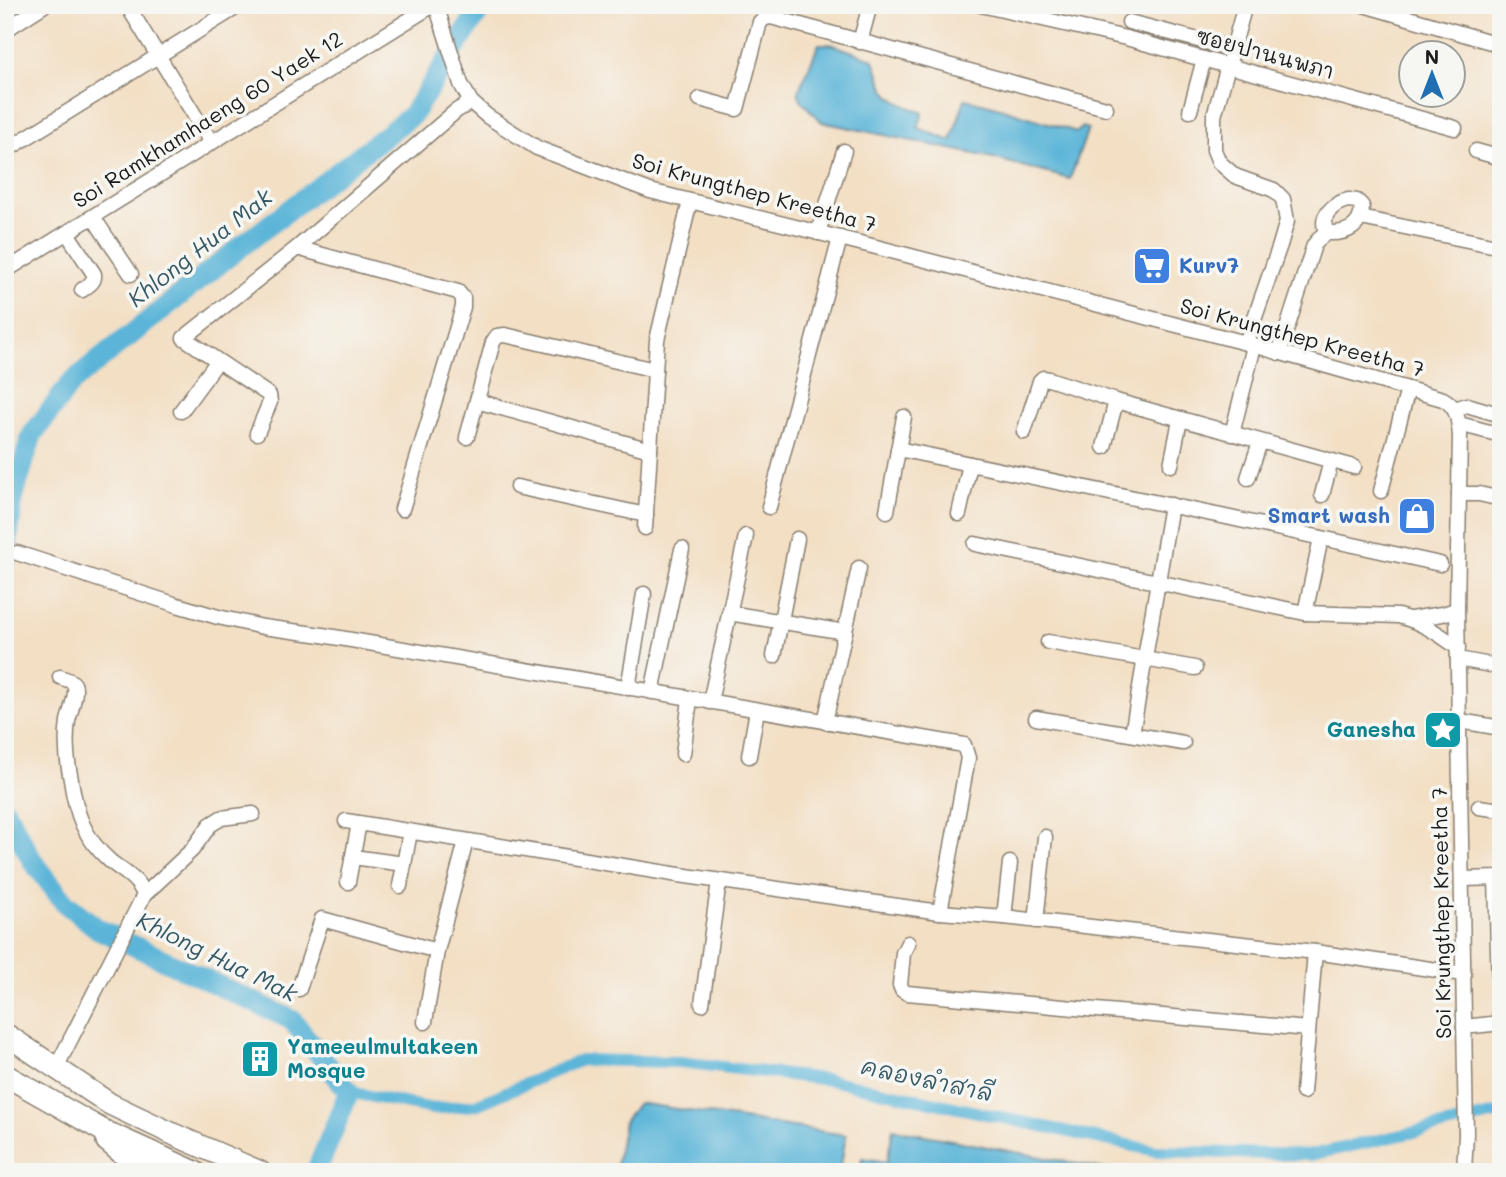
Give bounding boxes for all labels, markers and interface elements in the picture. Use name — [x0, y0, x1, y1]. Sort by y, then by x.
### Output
street label: ซอยปานนพภา — [1193, 21, 1337, 84]
street label: Soi Ramkhamhaeng 60 Yaek 12 — [67, 24, 347, 213]
north arrow — [1398, 38, 1468, 108]
text: N — [1425, 44, 1439, 69]
street label: Soi Krungthep Kreetha 7 — [629, 146, 879, 237]
water label: Khlong Hua Mak — [121, 181, 278, 313]
supermarket icon: Kurv7 — [1131, 245, 1173, 287]
place label: Kurv7 — [1179, 251, 1239, 278]
street label: Soi Krungthep Kreetha 7 — [1177, 291, 1427, 382]
shop icon: Smart wash — [1396, 495, 1438, 537]
place label: Smart wash — [1268, 501, 1390, 528]
place icon: Ganesha — [1422, 709, 1464, 751]
place label: Ganesha — [1327, 715, 1416, 742]
street label: Soi Krungthep Kreetha 7 — [1425, 787, 1456, 1039]
water label: Khlong Hua Mak — [132, 904, 304, 1008]
place label: Yameeulmultakeen Mosque — [287, 1032, 478, 1083]
building icon: Yameeulmultakeen Mosque — [239, 1038, 281, 1080]
water label: คลองลำสาลี — [858, 1050, 997, 1108]

